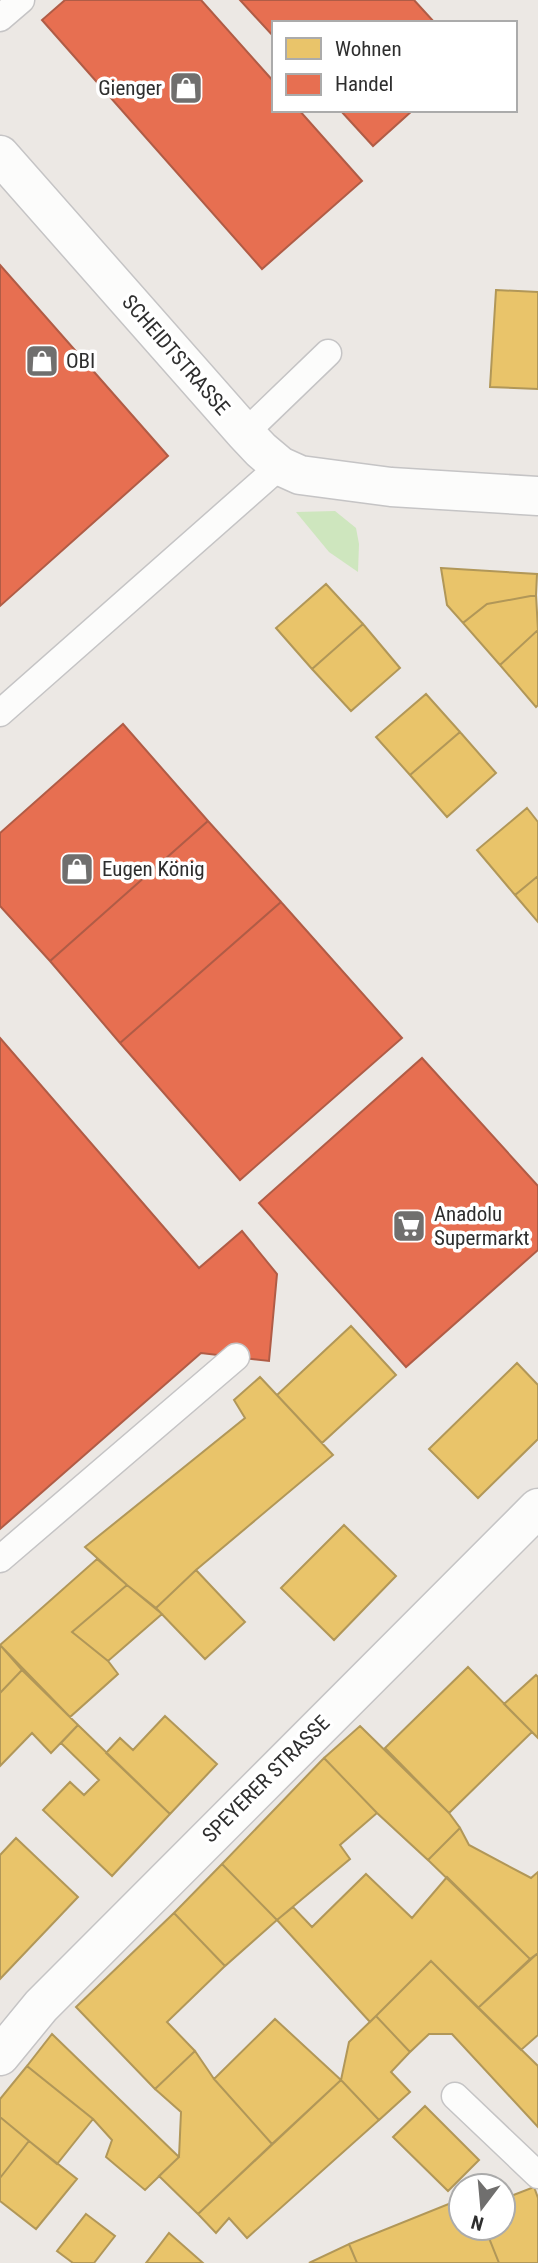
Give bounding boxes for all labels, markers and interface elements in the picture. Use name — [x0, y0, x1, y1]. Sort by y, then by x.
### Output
legend — [272, 21, 517, 112]
text: Wohnen — [335, 37, 402, 61]
shop icon: Gienger — [167, 69, 205, 107]
text: Handel — [335, 72, 393, 96]
place label: Gienger — [98, 76, 162, 100]
street label: SCHEIDTSTRASSE — [117, 290, 235, 420]
shop icon: OBI — [23, 342, 61, 380]
place label: OBI — [66, 349, 95, 373]
shop icon: Eugen König — [58, 850, 96, 888]
place label: Eugen König — [102, 857, 205, 881]
place label: Anadolu Supermarkt — [434, 1202, 530, 1250]
supermarket icon: Anadolu Supermarkt — [390, 1207, 428, 1245]
street label: SPEYERER STRASSE — [198, 1711, 334, 1847]
north arrow — [447, 2172, 517, 2242]
text: N — [469, 2210, 486, 2236]

